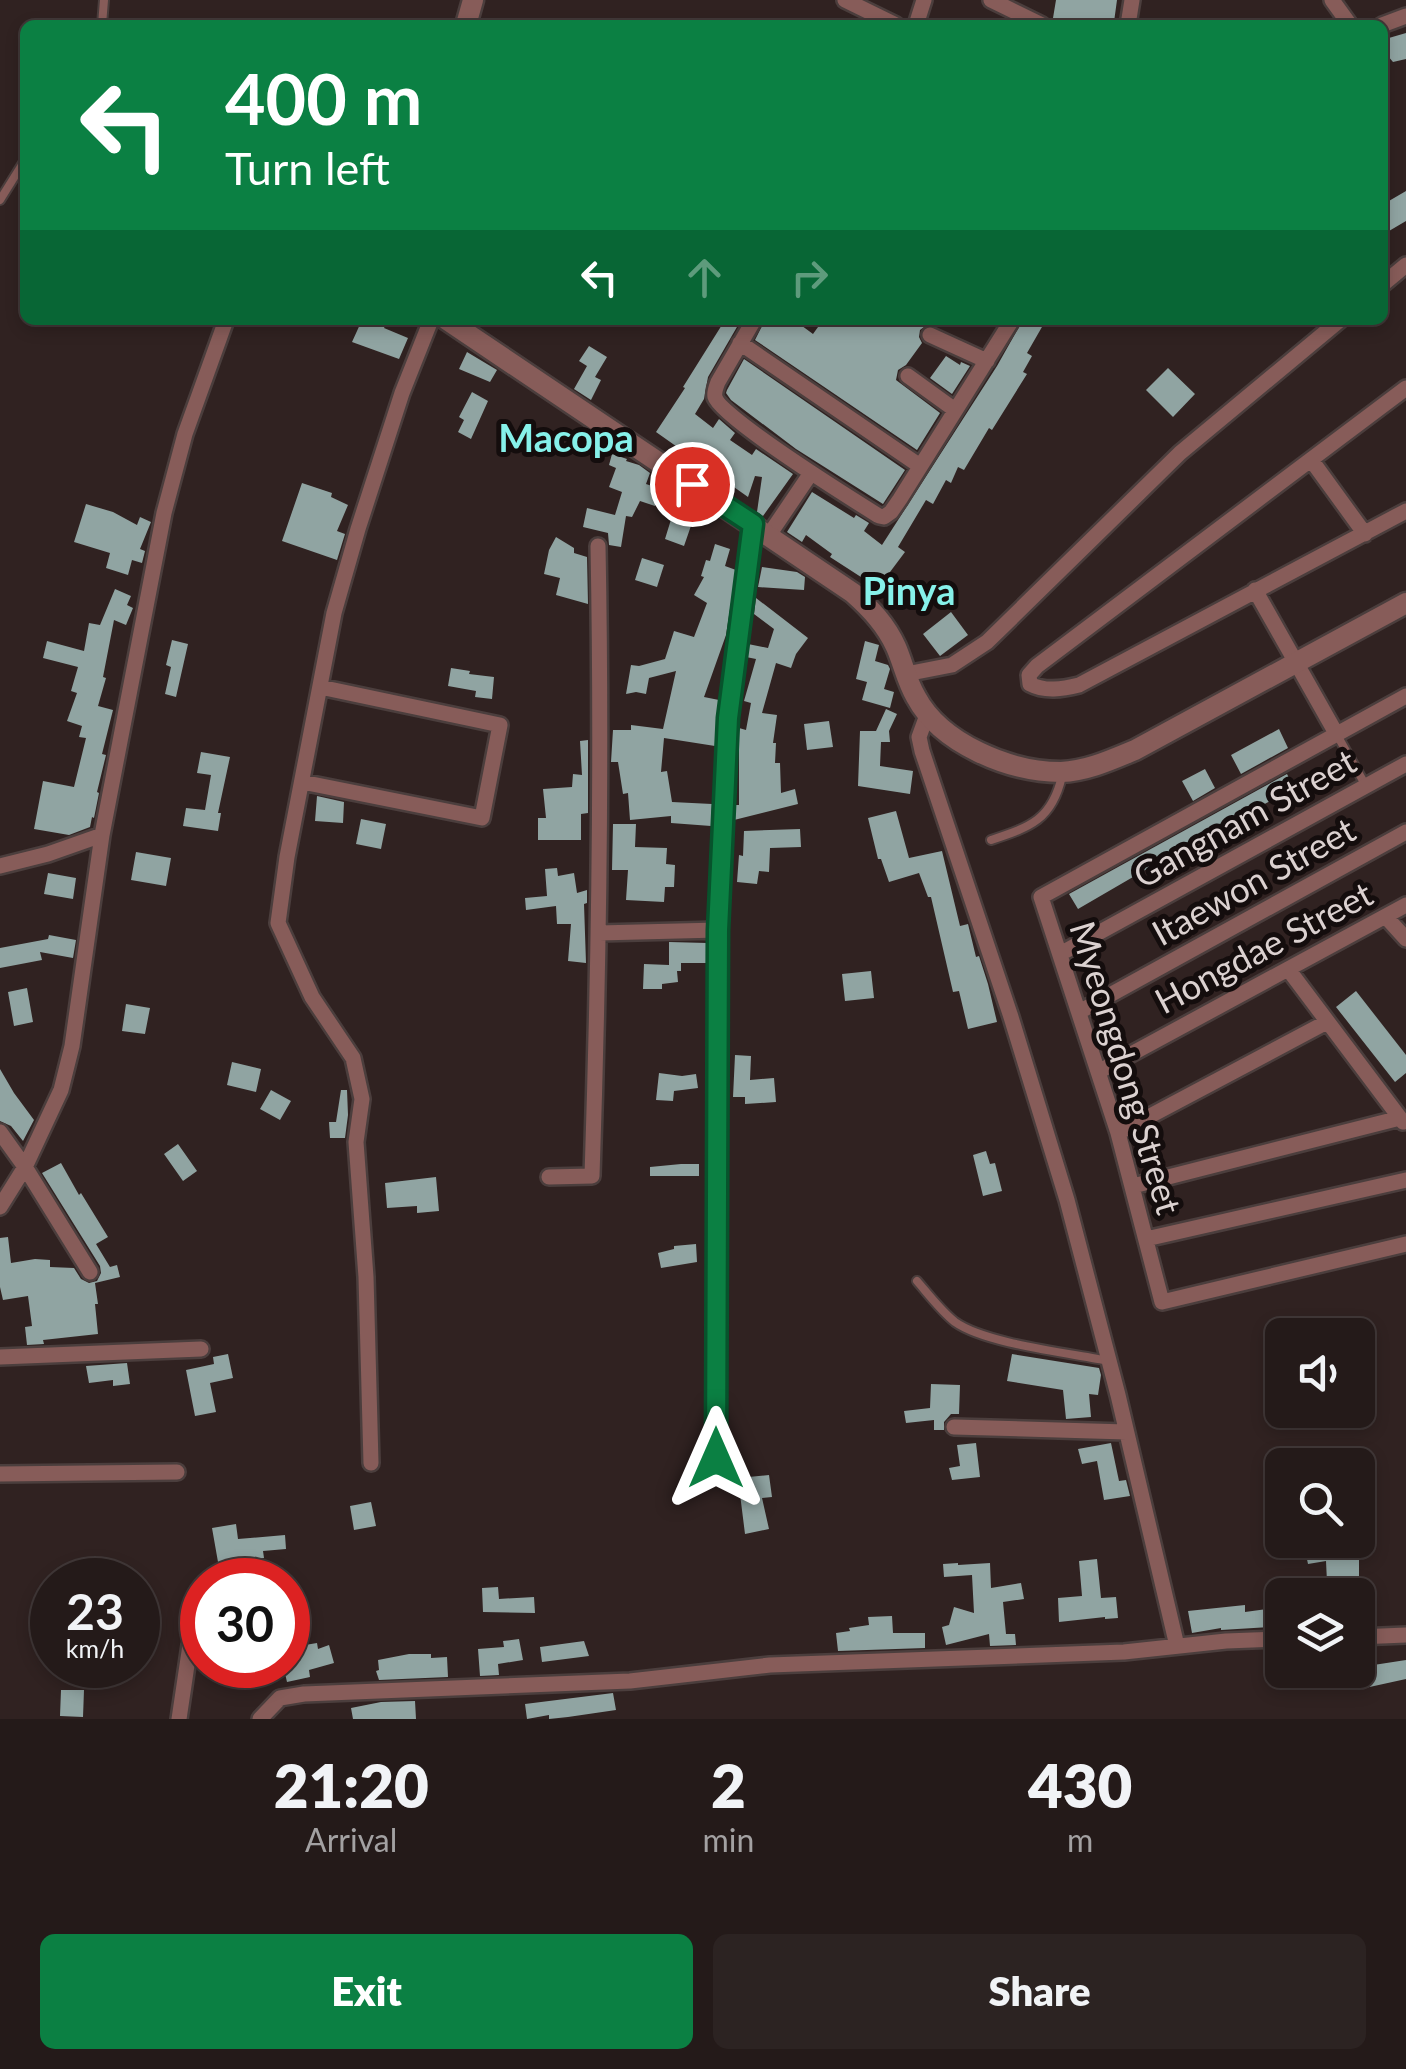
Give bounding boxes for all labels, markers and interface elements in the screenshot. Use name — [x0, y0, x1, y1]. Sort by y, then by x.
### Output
text: 400 m — [225, 56, 422, 140]
icon: left — [60, 60, 190, 190]
text: Turn left — [225, 141, 390, 195]
icon: left — [572, 250, 627, 305]
icon: ahead — [677, 250, 732, 305]
icon: right — [782, 250, 837, 305]
district label: Macopa — [498, 414, 634, 460]
pin — [650, 442, 735, 527]
icon: arrive — [665, 457, 720, 512]
district label: Pinya — [863, 567, 955, 613]
street label: Gangnam Street — [1126, 739, 1363, 896]
street label: Itaewon Street — [1144, 807, 1362, 953]
street label: Hongdae Street — [1147, 871, 1379, 1021]
street label: Myeongdong Street — [1062, 916, 1192, 1219]
map controls — [1265, 1318, 1375, 1688]
button: sound — [1265, 1318, 1375, 1428]
position arrow — [664, 1406, 768, 1510]
button: search — [1265, 1448, 1375, 1558]
speed limit sign: 30 — [180, 1558, 310, 1688]
button: layers — [1265, 1578, 1375, 1688]
text: 23 — [66, 1581, 124, 1641]
text: km/h — [66, 1633, 124, 1663]
text: 21:20 — [274, 1749, 429, 1821]
text: 2 — [711, 1749, 746, 1821]
text: 430 — [1028, 1749, 1132, 1821]
text: Arrival — [305, 1820, 397, 1859]
text: min — [702, 1820, 754, 1859]
text: m — [1067, 1820, 1093, 1859]
button: Exit — [40, 1934, 693, 2049]
button: Share — [713, 1934, 1366, 2049]

